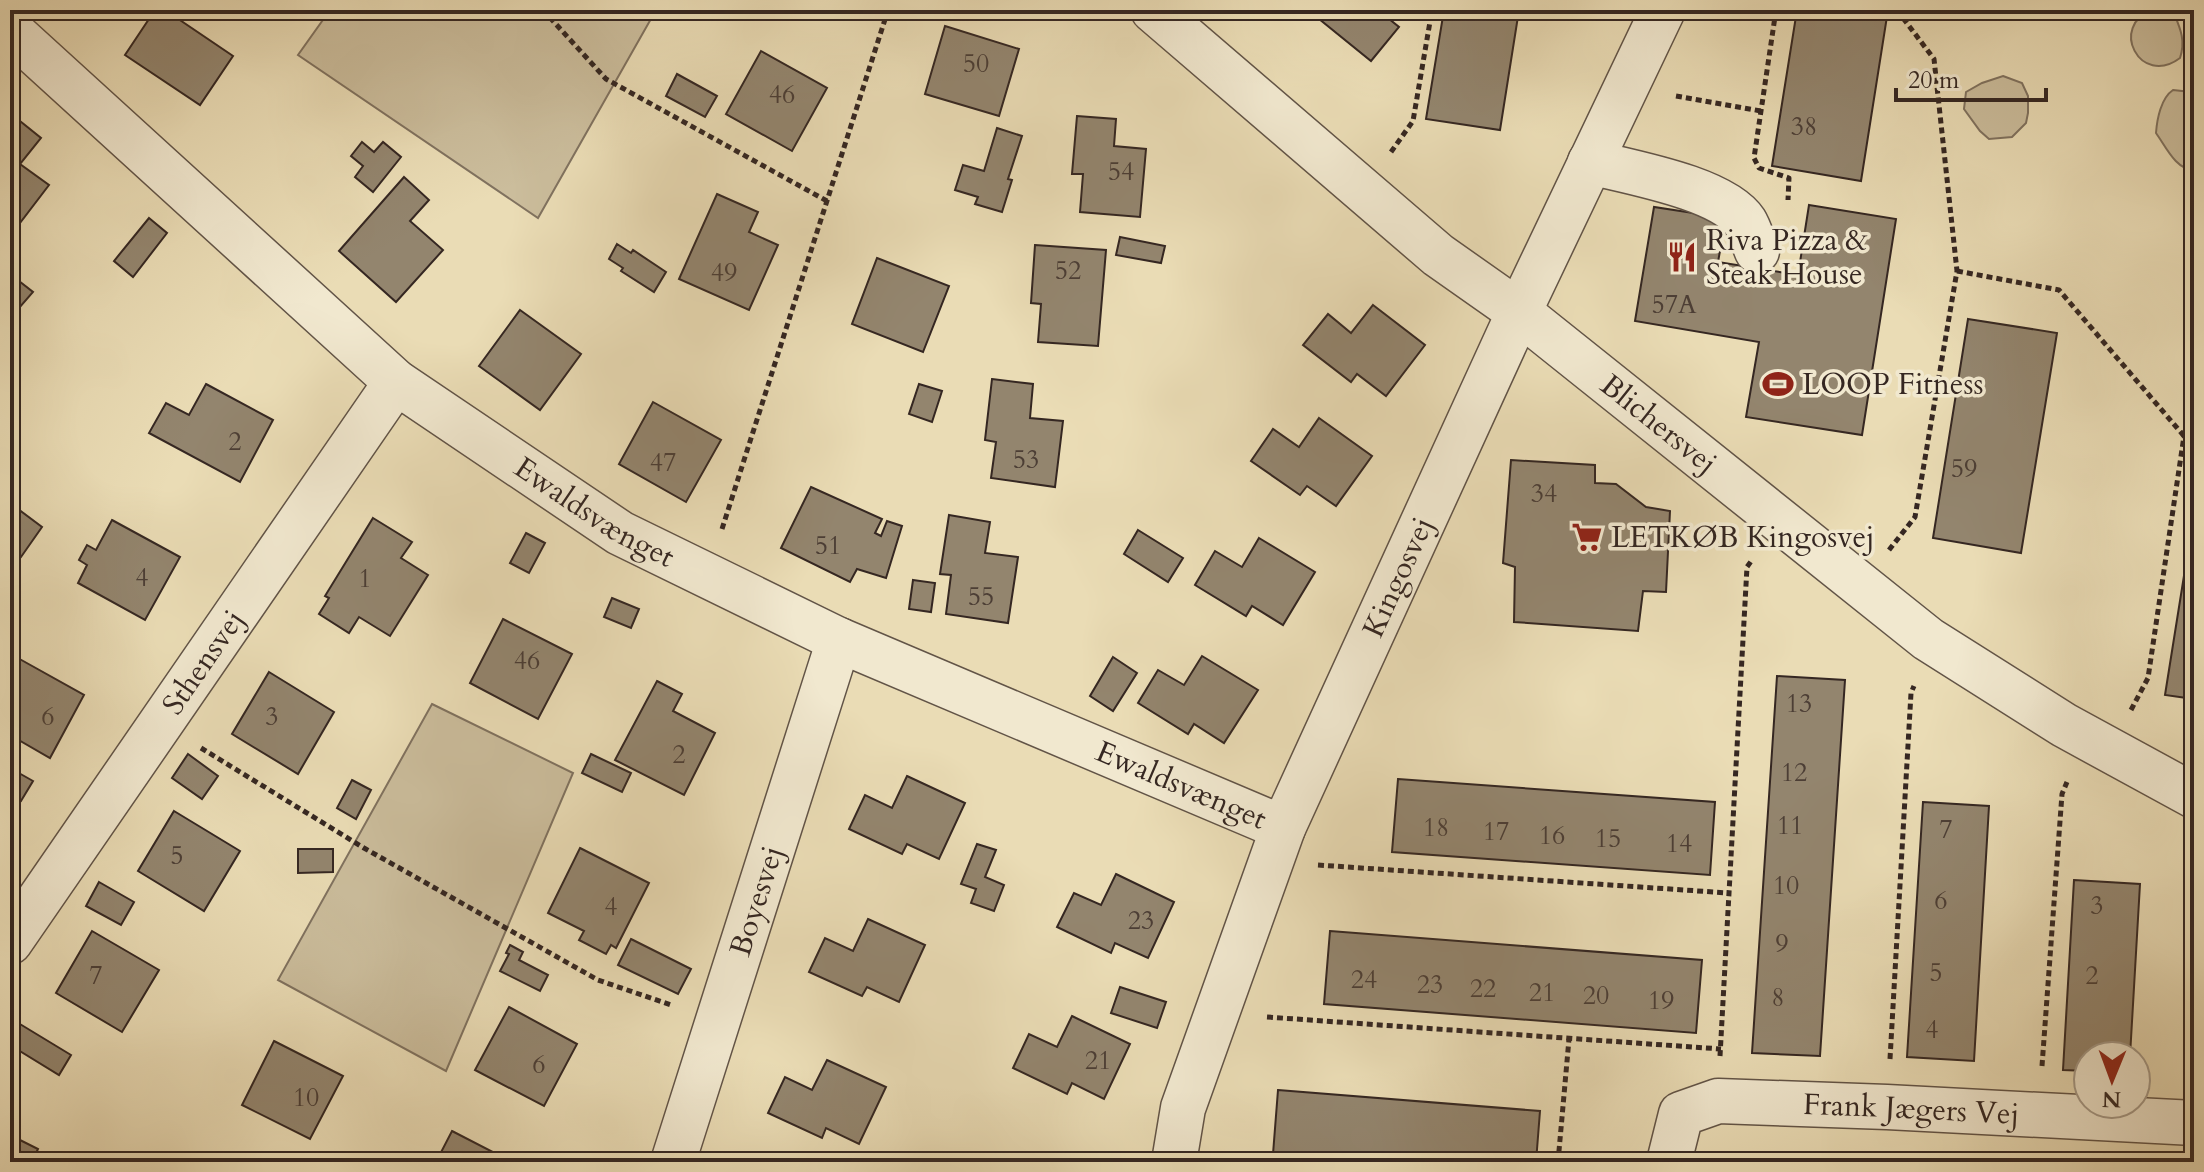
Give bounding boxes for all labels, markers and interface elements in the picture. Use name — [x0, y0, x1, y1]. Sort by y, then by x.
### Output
house number: 50 — [963, 46, 989, 81]
scale bar — [1896, 52, 2046, 102]
text: 20 m — [1908, 64, 1960, 97]
house number: 46 — [769, 77, 795, 112]
house number: 38 — [1791, 109, 1817, 144]
house number: 54 — [1108, 154, 1134, 189]
place label: Riva Pizza & Steak House — [1706, 220, 1868, 295]
restaurant icon: Riva Pizza & Steak House — [1665, 240, 1699, 274]
house number: 52 — [1055, 253, 1081, 288]
house number: 49 — [711, 255, 737, 290]
house number: 57A — [1651, 287, 1697, 322]
place label: LOOP Fitness — [1802, 364, 1984, 405]
street label: Blichersvej — [1592, 365, 1725, 484]
sports icon: LOOP Fitness — [1761, 367, 1795, 401]
house number: 2 — [228, 424, 242, 459]
house number: 53 — [1013, 442, 1039, 477]
house number: 47 — [650, 445, 676, 480]
street label: Ewaldsvænget — [506, 447, 682, 578]
house number: 59 — [1951, 451, 1977, 486]
house number: 34 — [1531, 476, 1557, 511]
street label: Kingosvej — [1353, 510, 1444, 644]
place label: LETKØB Kingosvej — [1611, 517, 1875, 558]
supermarket icon: LETKØB Kingosvej — [1570, 520, 1604, 554]
house number: 51 — [815, 528, 841, 563]
house number: 4 — [135, 560, 149, 595]
house number: 1 — [358, 561, 372, 596]
house number: 55 — [968, 579, 994, 614]
street label: Sthensvej — [153, 602, 254, 723]
house number: 46 — [514, 643, 540, 678]
house number: 13 — [1786, 686, 1812, 721]
house number: 6 — [41, 699, 55, 734]
house number: 3 — [265, 699, 279, 734]
street label: Ewaldsvænget — [1090, 731, 1273, 840]
house number: 2 — [672, 737, 686, 772]
house number: 12 — [1781, 755, 1807, 790]
house number: 11 — [1777, 808, 1803, 843]
house number: 18 — [1423, 810, 1449, 845]
house number: 7 — [1939, 812, 1953, 847]
house number: 17 — [1483, 814, 1509, 849]
house number: 16 — [1539, 818, 1565, 853]
house number: 15 — [1595, 821, 1621, 856]
house number: 14 — [1666, 826, 1692, 861]
house number: 5 — [170, 838, 184, 873]
street label: Boyesvej — [720, 841, 793, 961]
house number: 10 — [1773, 868, 1799, 903]
house number: 6 — [1934, 883, 1948, 918]
house number: 3 — [2090, 888, 2104, 923]
house number: 4 — [604, 889, 618, 924]
house number: 23 — [1128, 903, 1154, 938]
house number: 9 — [1775, 926, 1789, 961]
house number: 5 — [1929, 955, 1943, 990]
house number: 7 — [89, 958, 103, 993]
house number: 2 — [2085, 958, 2099, 993]
house number: 24 — [1351, 962, 1377, 997]
house number: 23 — [1417, 967, 1443, 1002]
house number: 22 — [1470, 971, 1496, 1006]
house number: 21 — [1529, 975, 1555, 1010]
house number: 20 — [1583, 978, 1609, 1013]
house number: 8 — [1771, 980, 1785, 1015]
house number: 19 — [1648, 983, 1674, 1018]
house number: 4 — [1925, 1012, 1939, 1047]
north arrow — [2072, 1040, 2152, 1120]
house number: 21 — [1085, 1043, 1111, 1078]
house number: 6 — [532, 1047, 546, 1082]
house number: 10 — [293, 1080, 319, 1115]
street label: Frank Jægers Vej — [1802, 1084, 2020, 1135]
text: N — [2102, 1084, 2121, 1114]

